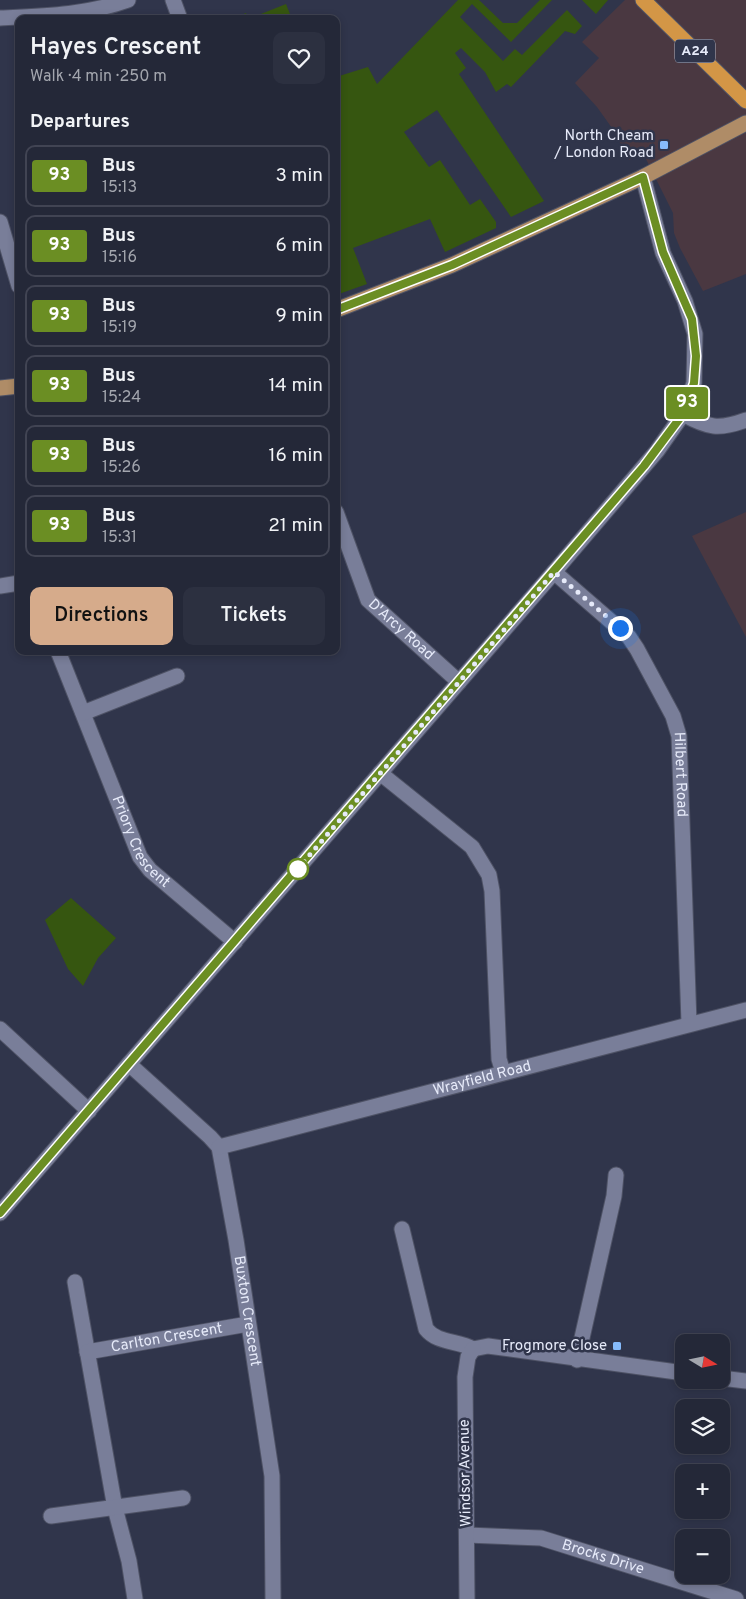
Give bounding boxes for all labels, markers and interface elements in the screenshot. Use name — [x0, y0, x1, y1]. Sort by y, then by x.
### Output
button: heart — [273, 32, 325, 84]
text: Hayes Crescent — [30, 33, 201, 63]
road number: A24 — [675, 40, 715, 62]
text: Walk · 4 min · 250 m — [30, 67, 167, 87]
text: Departures — [30, 110, 130, 134]
place label: North Cheam / London Road — [553, 127, 654, 163]
marker: North Cheam / London Road — [658, 139, 670, 151]
text: Bus — [102, 154, 136, 178]
text: 93 — [49, 164, 70, 187]
text: 3 min — [275, 164, 323, 188]
text: 15:13 — [102, 178, 137, 198]
text: Bus — [102, 224, 136, 248]
text: 93 — [49, 234, 70, 257]
text: 6 min — [276, 234, 323, 258]
text: 15:16 — [102, 248, 137, 268]
text: Bus — [102, 294, 136, 318]
text: 93 — [49, 304, 70, 327]
text: 9 min — [276, 304, 323, 328]
text: 15:19 — [102, 318, 137, 338]
text: Bus — [102, 364, 136, 388]
text: 93 — [49, 374, 70, 397]
text: 14 min — [268, 374, 323, 398]
line badge: 93 — [664, 387, 710, 419]
text: 15:24 — [102, 388, 141, 408]
text: 93 — [676, 391, 698, 414]
text: Bus — [102, 434, 136, 458]
text: 93 — [49, 444, 70, 467]
text: 16 min — [268, 444, 323, 468]
text: 15:26 — [102, 458, 141, 478]
text: Bus — [102, 504, 136, 528]
text: 93 — [49, 514, 70, 537]
text: 21 min — [268, 514, 323, 538]
text: 15:31 — [102, 528, 137, 548]
button: Directions — [30, 587, 173, 645]
button: Tickets — [183, 587, 325, 645]
street label: D'Arcy Road — [364, 595, 438, 665]
your location — [608, 616, 633, 641]
street label: Hilbert Road — [669, 731, 691, 817]
street label: Priory Crescent — [107, 793, 174, 892]
unlabelled marker — [287, 858, 309, 880]
street label: Wrayfield Road — [431, 1057, 533, 1100]
street label: Buxton Crescent — [229, 1255, 265, 1368]
street label: Carlton Crescent — [109, 1319, 224, 1357]
north arrow — [675, 1334, 730, 1389]
map controls — [675, 1334, 730, 1584]
place label: Frogmore Close — [502, 1337, 607, 1356]
marker: Frogmore Close — [611, 1340, 623, 1352]
button: layers — [675, 1399, 730, 1454]
street label: Windsor Avenue — [456, 1419, 476, 1527]
button: + — [675, 1464, 730, 1519]
button: − — [675, 1529, 730, 1584]
street label: Brocks Drive — [559, 1536, 647, 1579]

